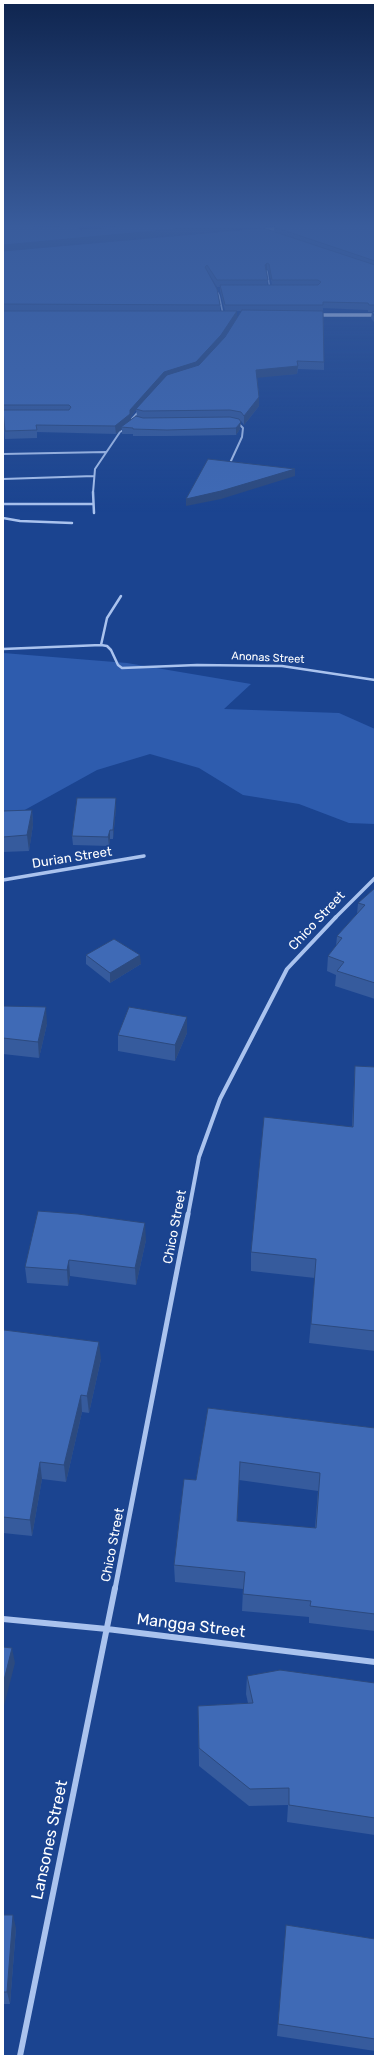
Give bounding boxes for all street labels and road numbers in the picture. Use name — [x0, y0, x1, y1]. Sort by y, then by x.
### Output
street label: Anonas Street — [231, 649, 305, 667]
street label: Durian Street — [31, 844, 113, 872]
street label: Chico Street — [286, 888, 348, 954]
street label: Chico Street — [160, 1189, 190, 1265]
street label: Chico Street — [98, 1507, 128, 1583]
street label: Mangga Street — [136, 1610, 246, 1642]
street label: Lansones Street — [28, 1778, 72, 1902]

